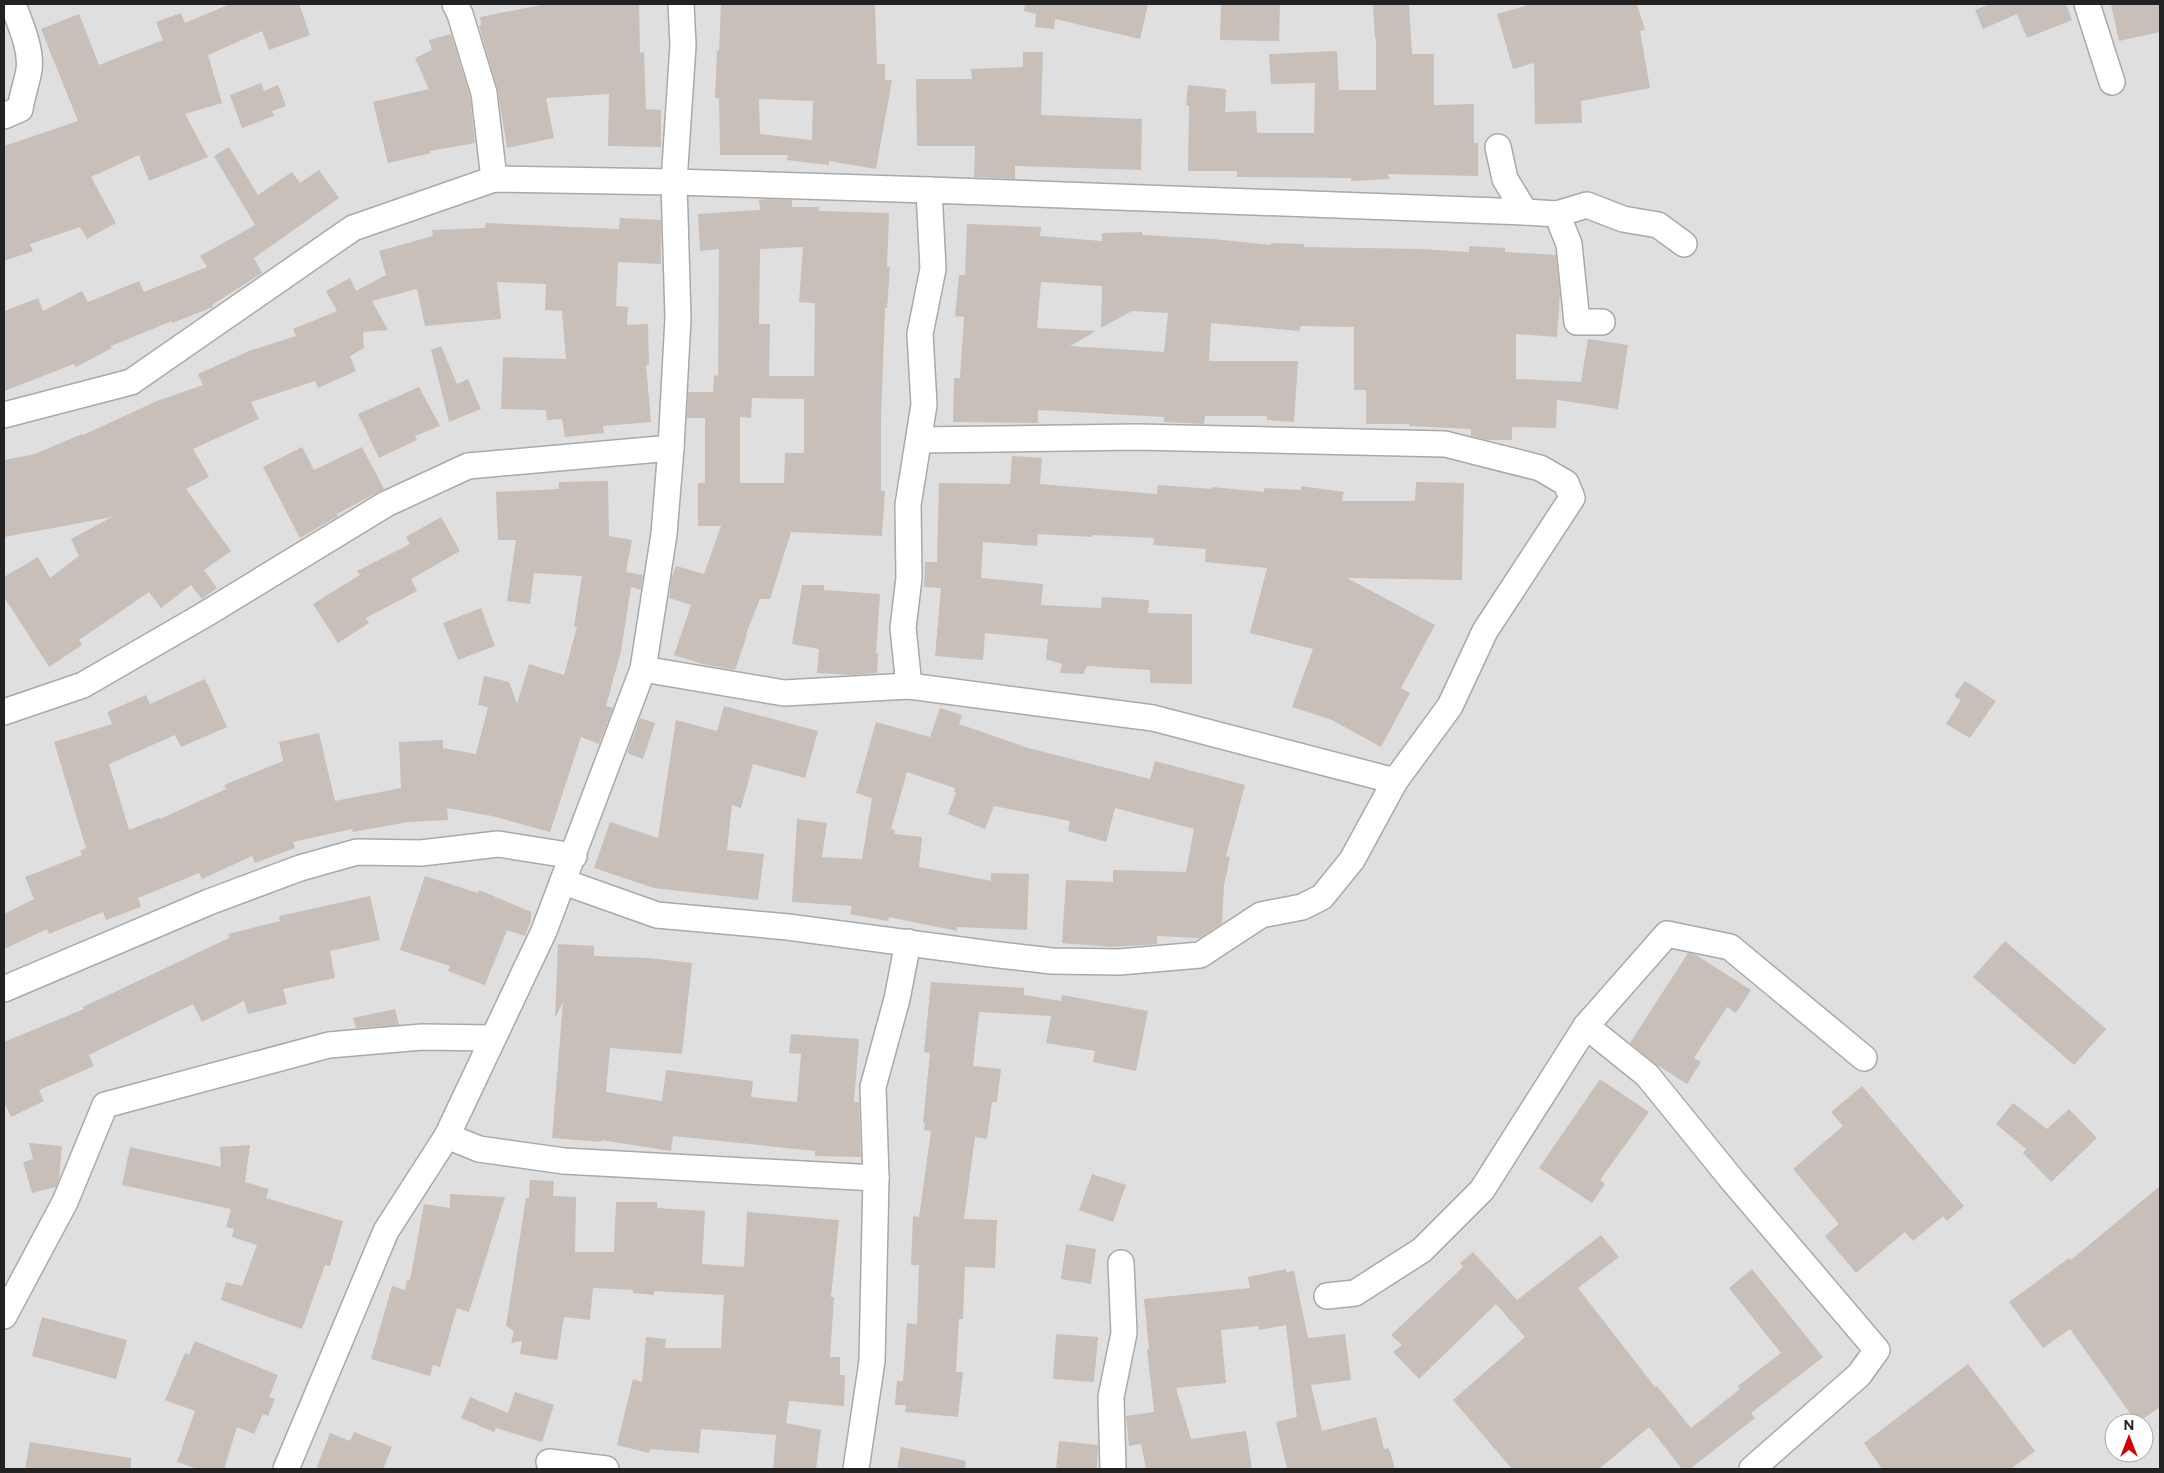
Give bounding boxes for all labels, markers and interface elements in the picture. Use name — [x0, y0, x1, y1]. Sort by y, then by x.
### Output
north arrow — [2104, 1413, 2154, 1463]
text: N — [2124, 1417, 2134, 1434]

